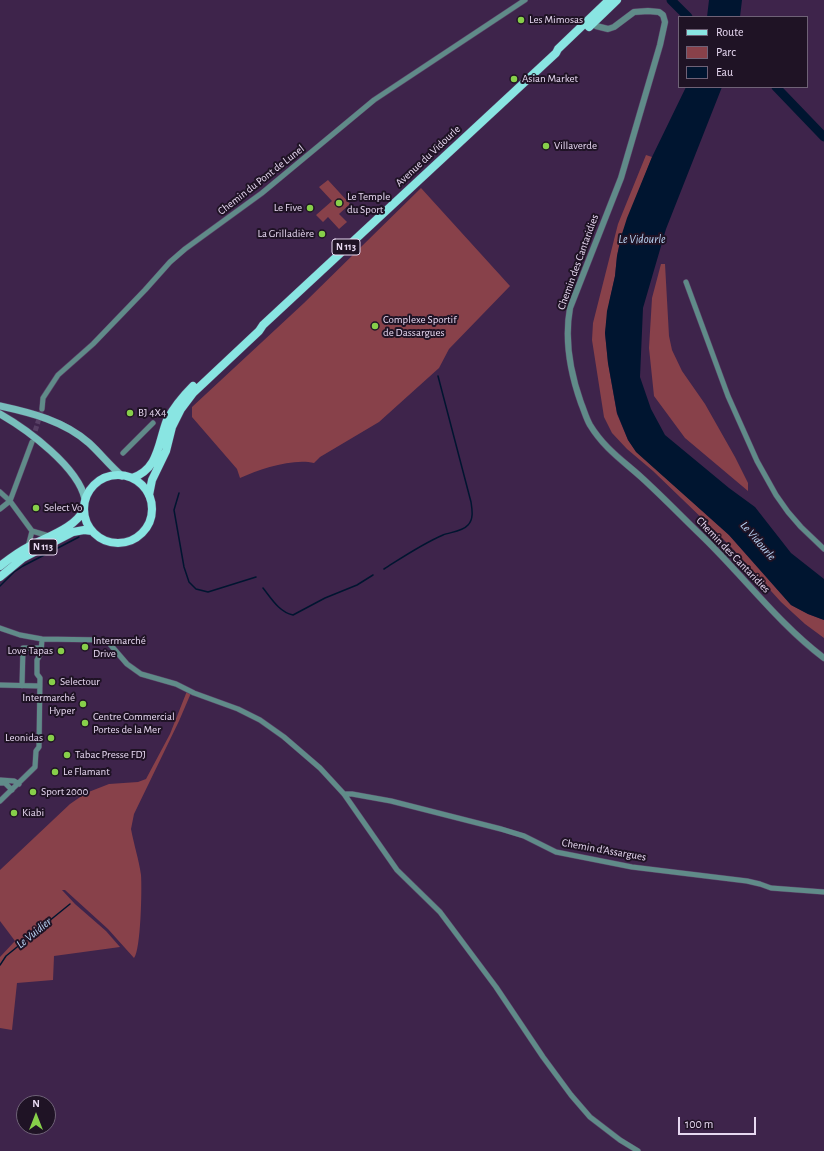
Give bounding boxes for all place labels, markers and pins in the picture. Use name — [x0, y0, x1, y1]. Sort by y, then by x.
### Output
place label: Les Mimosas — [529, 13, 583, 27]
marker: Les Mimosas — [516, 15, 526, 25]
place label: Asian Market — [522, 72, 578, 86]
marker: Asian Market — [509, 74, 519, 84]
place label: Villaverde — [554, 139, 597, 153]
marker: Villaverde — [541, 141, 551, 151]
place label: Le Temple du Sport — [347, 190, 390, 216]
marker: Le Temple du Sport — [334, 198, 344, 208]
place label: Le Five — [274, 201, 302, 215]
marker: Le Five — [305, 203, 315, 213]
place label: La Grilladière — [257, 227, 314, 241]
marker: La Grilladière — [317, 229, 327, 239]
place label: Complexe Sportif de Dassargues — [383, 313, 457, 339]
marker: Complexe Sportif de Dassargues — [370, 321, 380, 331]
place label: BJ 4X4 — [138, 406, 166, 420]
marker: BJ 4X4 — [125, 408, 135, 418]
place label: Select Vo — [44, 501, 83, 515]
marker: Select Vo — [31, 503, 41, 513]
place label: Intermarché Drive — [93, 634, 146, 660]
marker: Intermarché Drive — [80, 642, 90, 652]
place label: Love Tapas — [7, 644, 53, 658]
marker: Love Tapas — [56, 646, 66, 656]
place label: Selectour — [60, 675, 100, 689]
marker: Selectour — [47, 677, 57, 687]
place label: Intermarché Hyper — [22, 691, 75, 717]
marker: Intermarché Hyper — [78, 699, 88, 709]
place label: Centre Commercial Portes de la Mer — [93, 710, 175, 736]
marker: Centre Commercial Portes de la Mer — [80, 718, 90, 728]
place label: Leonidas — [5, 731, 43, 745]
marker: Leonidas — [46, 733, 56, 743]
place label: Tabac Presse FDJ — [75, 748, 146, 762]
marker: Tabac Presse FDJ — [62, 750, 72, 760]
place label: Le Flamant — [63, 765, 110, 779]
marker: Le Flamant — [50, 767, 60, 777]
place label: Sport 2000 — [41, 785, 88, 799]
marker: Sport 2000 — [28, 787, 38, 797]
place label: Kiabi — [22, 806, 44, 820]
marker: Kiabi — [9, 808, 19, 818]

